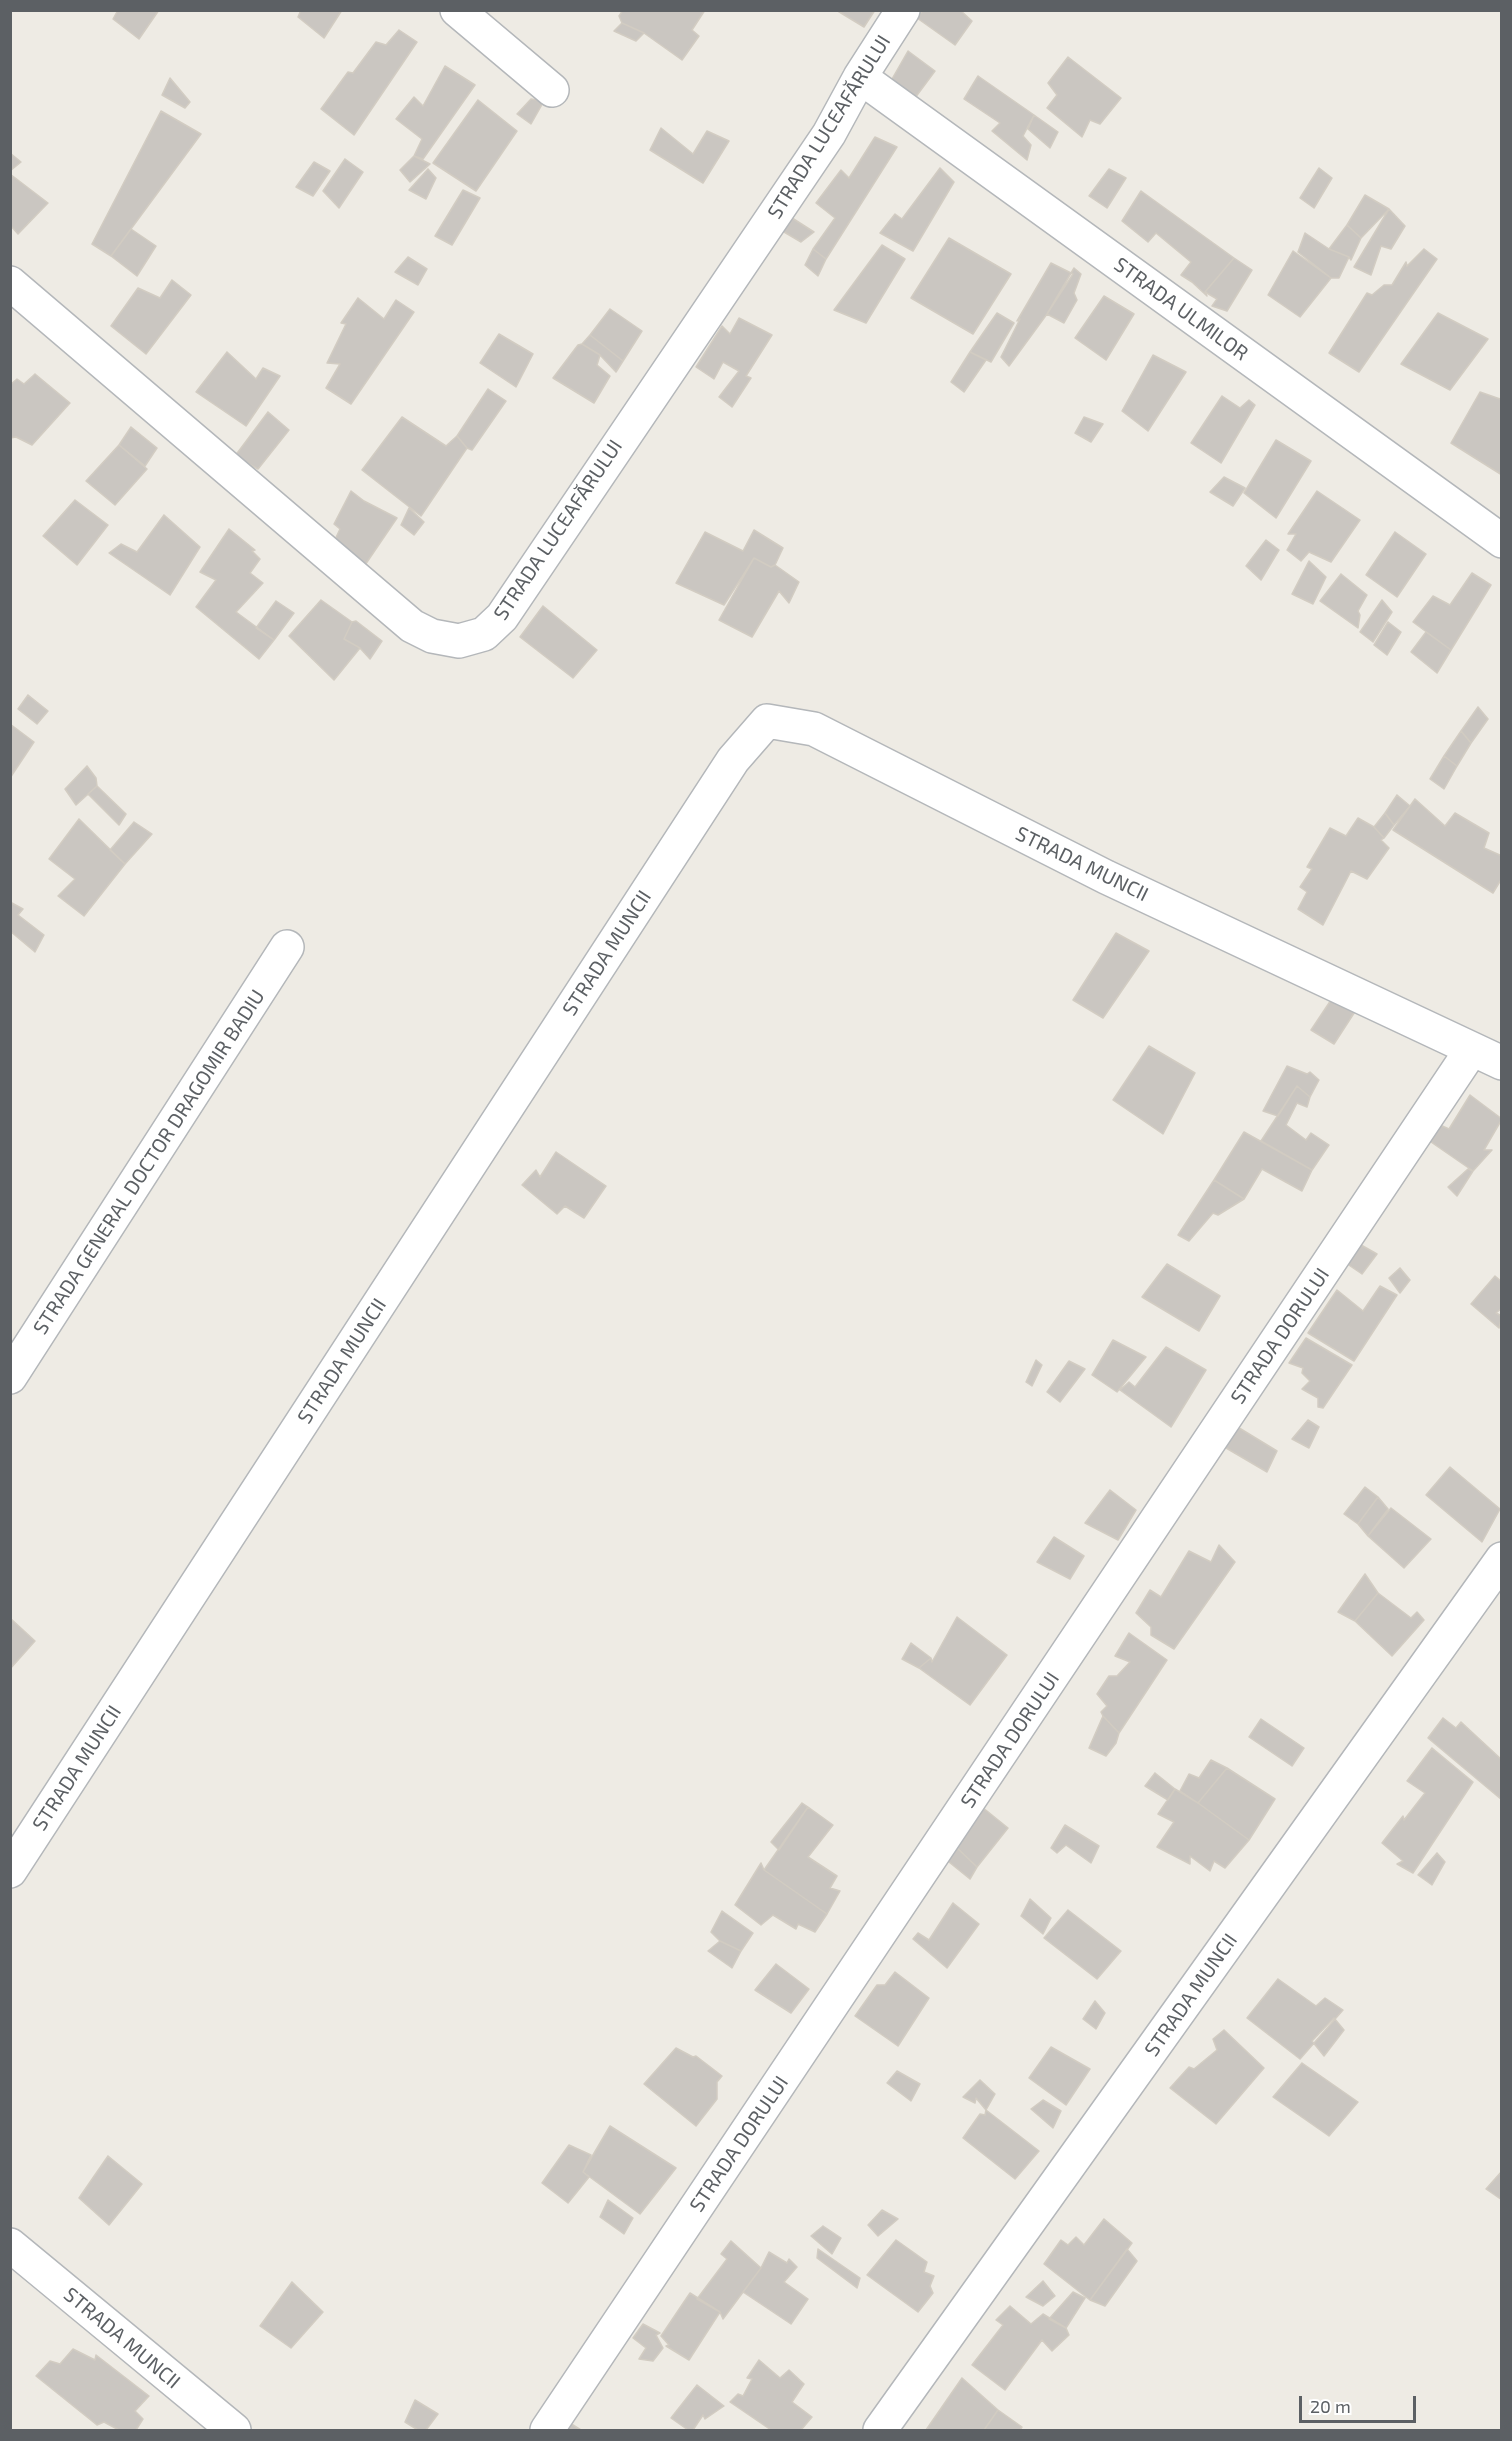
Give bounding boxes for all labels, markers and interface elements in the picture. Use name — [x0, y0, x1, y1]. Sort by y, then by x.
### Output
street label: STRADA LUCEAFĂRULUI — [763, 31, 895, 223]
street label: STRADA ULMILOR — [1109, 252, 1253, 366]
street label: STRADA LUCEAFĂRULUI — [489, 435, 627, 625]
street label: STRADA MUNCII — [1012, 822, 1152, 906]
street label: STRADA MUNCII — [558, 886, 656, 1020]
street label: STRADA GENERAL DOCTOR DRAGOMIR BADIU — [28, 985, 270, 1339]
street label: STRADA DORULUI — [1226, 1264, 1334, 1408]
street label: STRADA MUNCII — [293, 1294, 391, 1428]
street label: STRADA DORULUI — [956, 1668, 1064, 1812]
street label: STRADA MUNCII — [28, 1701, 126, 1835]
street label: STRADA MUNCII — [1140, 1929, 1242, 2061]
street label: STRADA DORULUI — [685, 2072, 793, 2216]
street label: STRADA MUNCII — [59, 2282, 185, 2394]
scale bar — [1302, 2384, 1419, 2422]
text: 20 m — [1310, 2395, 1351, 2417]

